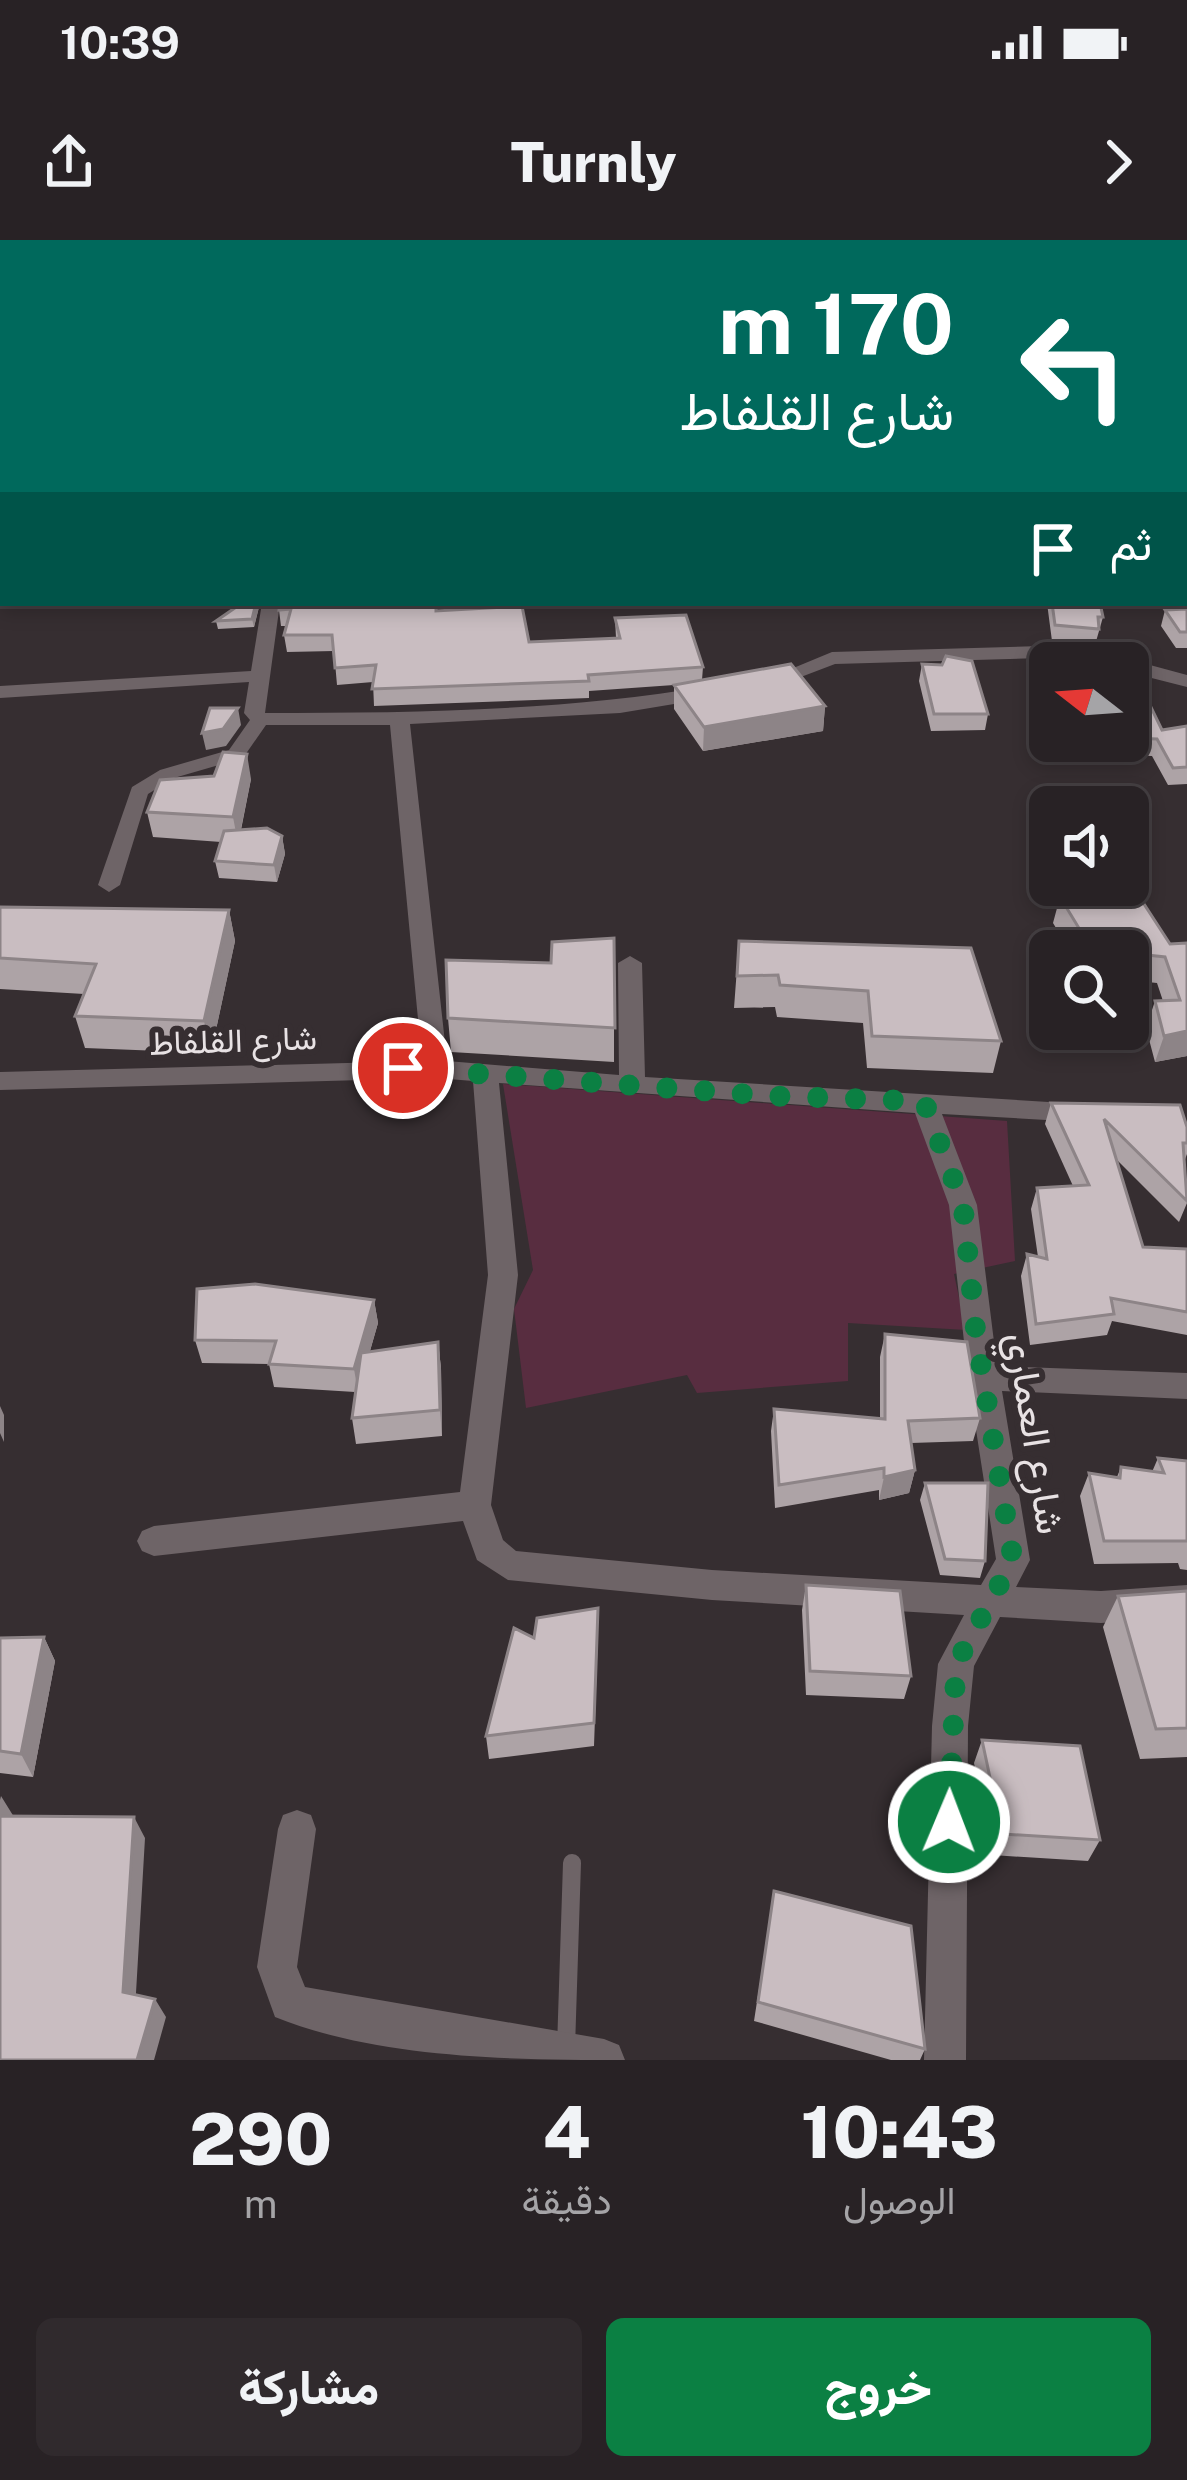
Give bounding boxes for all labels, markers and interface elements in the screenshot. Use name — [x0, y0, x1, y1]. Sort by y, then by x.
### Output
text: 10:39 — [60, 16, 180, 69]
icon: share — [36, 129, 102, 195]
icon: forward — [1085, 129, 1151, 195]
text: Turnly — [510, 131, 677, 194]
text: 170 m — [718, 274, 954, 373]
icon: left — [996, 288, 1152, 444]
text: شارع القلفاط — [679, 379, 954, 442]
icon: arrive — [1020, 516, 1086, 582]
text: ثم — [1110, 517, 1152, 570]
north arrow — [1029, 642, 1149, 762]
map controls — [1029, 642, 1149, 1050]
button: sound — [1029, 786, 1149, 906]
button: search — [1029, 930, 1149, 1050]
pin — [352, 1017, 454, 1119]
street label: شارع القلفاط — [148, 1018, 318, 1066]
icon: arrive — [370, 1035, 436, 1101]
street label: شارع العماري — [988, 1329, 1075, 1539]
position arrow — [886, 1759, 1012, 1885]
text: 4 — [542, 2090, 591, 2174]
text: 10:43 — [801, 2090, 998, 2174]
text: 290 — [189, 2097, 332, 2181]
text: دقيقة — [521, 2177, 612, 2223]
text: الوصول — [843, 2177, 956, 2223]
text: m — [244, 2181, 278, 2227]
button: مشاركة — [36, 2318, 582, 2456]
button: خروج — [606, 2318, 1151, 2456]

